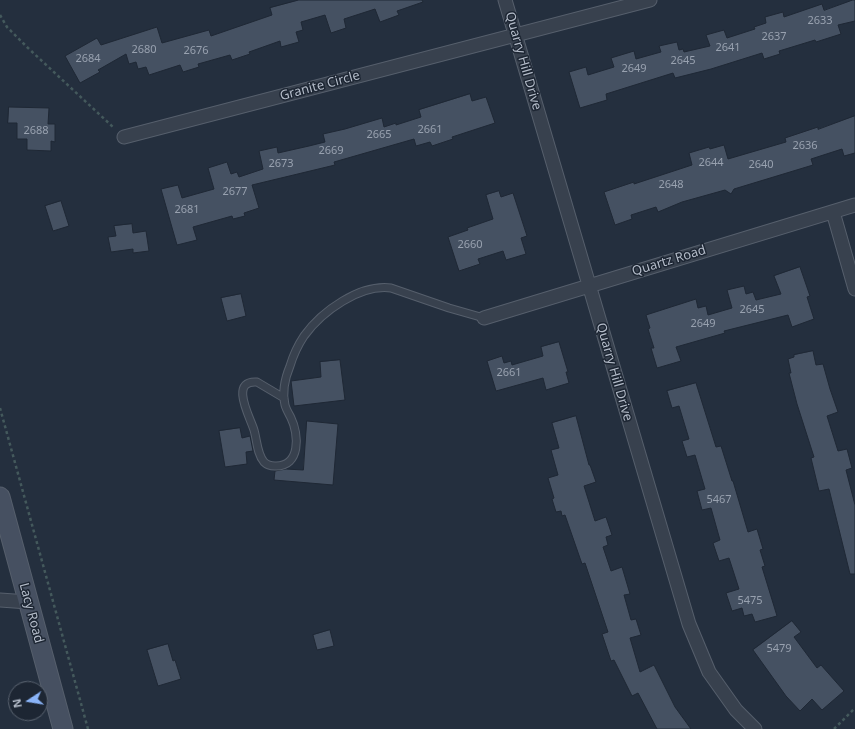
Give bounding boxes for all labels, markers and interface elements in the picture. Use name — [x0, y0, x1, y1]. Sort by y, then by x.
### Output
street label: Quarry Hill Drive — [502, 10, 544, 112]
house number: 2633 — [807, 14, 833, 28]
house number: 2637 — [761, 30, 787, 44]
house number: 2641 — [715, 41, 741, 55]
house number: 2680 — [131, 43, 157, 57]
house number: 2676 — [183, 44, 209, 58]
house number: 2684 — [75, 52, 101, 66]
house number: 2645 — [670, 54, 696, 68]
house number: 2649 — [621, 62, 647, 76]
street label: Granite Circle — [278, 68, 362, 104]
house number: 2661 — [417, 123, 443, 137]
house number: 2688 — [23, 124, 49, 138]
house number: 2665 — [366, 128, 392, 142]
house number: 2636 — [792, 139, 818, 153]
house number: 2669 — [318, 144, 344, 158]
house number: 2644 — [698, 156, 724, 170]
house number: 2673 — [268, 157, 294, 171]
house number: 2640 — [748, 158, 774, 172]
house number: 2648 — [658, 178, 684, 192]
house number: 2677 — [222, 185, 248, 199]
house number: 2681 — [174, 203, 200, 217]
house number: 2660 — [457, 238, 483, 252]
street label: Quartz Road — [630, 242, 708, 280]
house number: 2645 — [739, 303, 765, 317]
house number: 2649 — [690, 317, 716, 331]
street label: Quarry Hill Drive — [593, 321, 635, 423]
house number: 2661 — [496, 366, 522, 380]
house number: 5467 — [706, 493, 732, 507]
street label: Lacy Road — [15, 581, 47, 645]
house number: 5475 — [737, 594, 763, 608]
house number: 5479 — [766, 642, 792, 656]
north arrow — [8, 681, 48, 721]
text: N — [8, 697, 25, 709]

